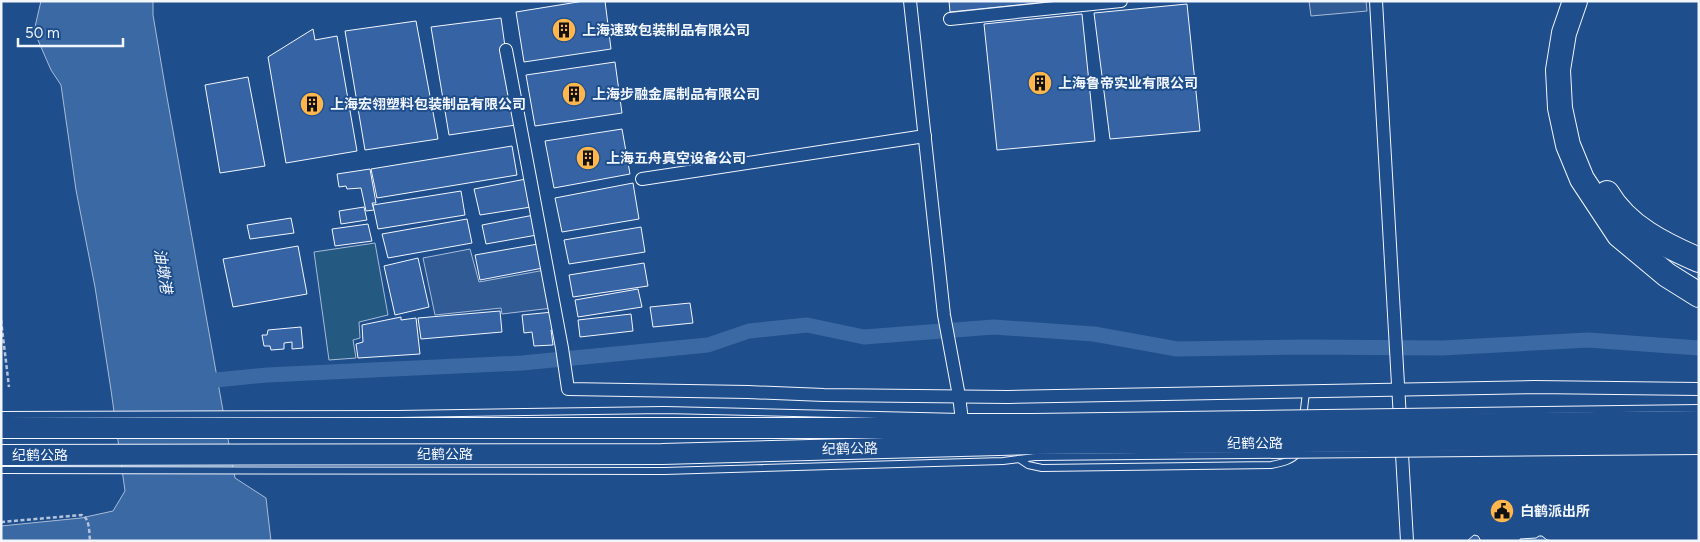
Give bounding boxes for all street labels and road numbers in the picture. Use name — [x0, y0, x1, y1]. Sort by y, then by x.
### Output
street label: 纪鹤公路 — [1227, 435, 1283, 452]
street label: 纪鹤公路 — [822, 440, 878, 458]
street label: 纪鹤公路 — [417, 446, 473, 463]
street label: 纪鹤公路 — [12, 447, 68, 464]

